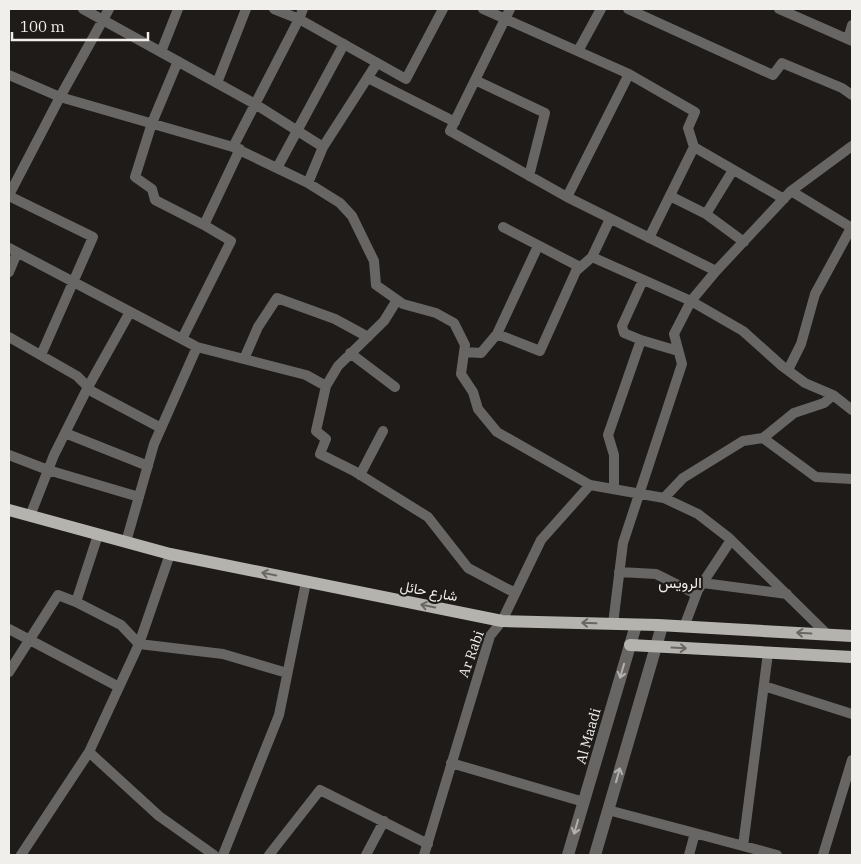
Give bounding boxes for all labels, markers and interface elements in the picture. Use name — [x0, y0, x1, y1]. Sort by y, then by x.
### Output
scale bar — [12, 10, 149, 42]
text: 100 m — [20, 17, 65, 36]
one-way arrow — [261, 569, 277, 578]
district label: الرويس — [658, 573, 702, 593]
street label: شارع حائل — [398, 577, 459, 607]
one-way arrow — [420, 601, 436, 610]
one-way arrow — [581, 619, 597, 628]
street label: Ar Rabi — [454, 628, 488, 680]
one-way arrow — [796, 629, 812, 638]
one-way arrow — [670, 644, 686, 653]
one-way arrow — [617, 663, 627, 679]
street label: Al Maadi — [571, 706, 605, 766]
one-way arrow — [614, 767, 624, 783]
one-way arrow — [571, 819, 581, 835]

